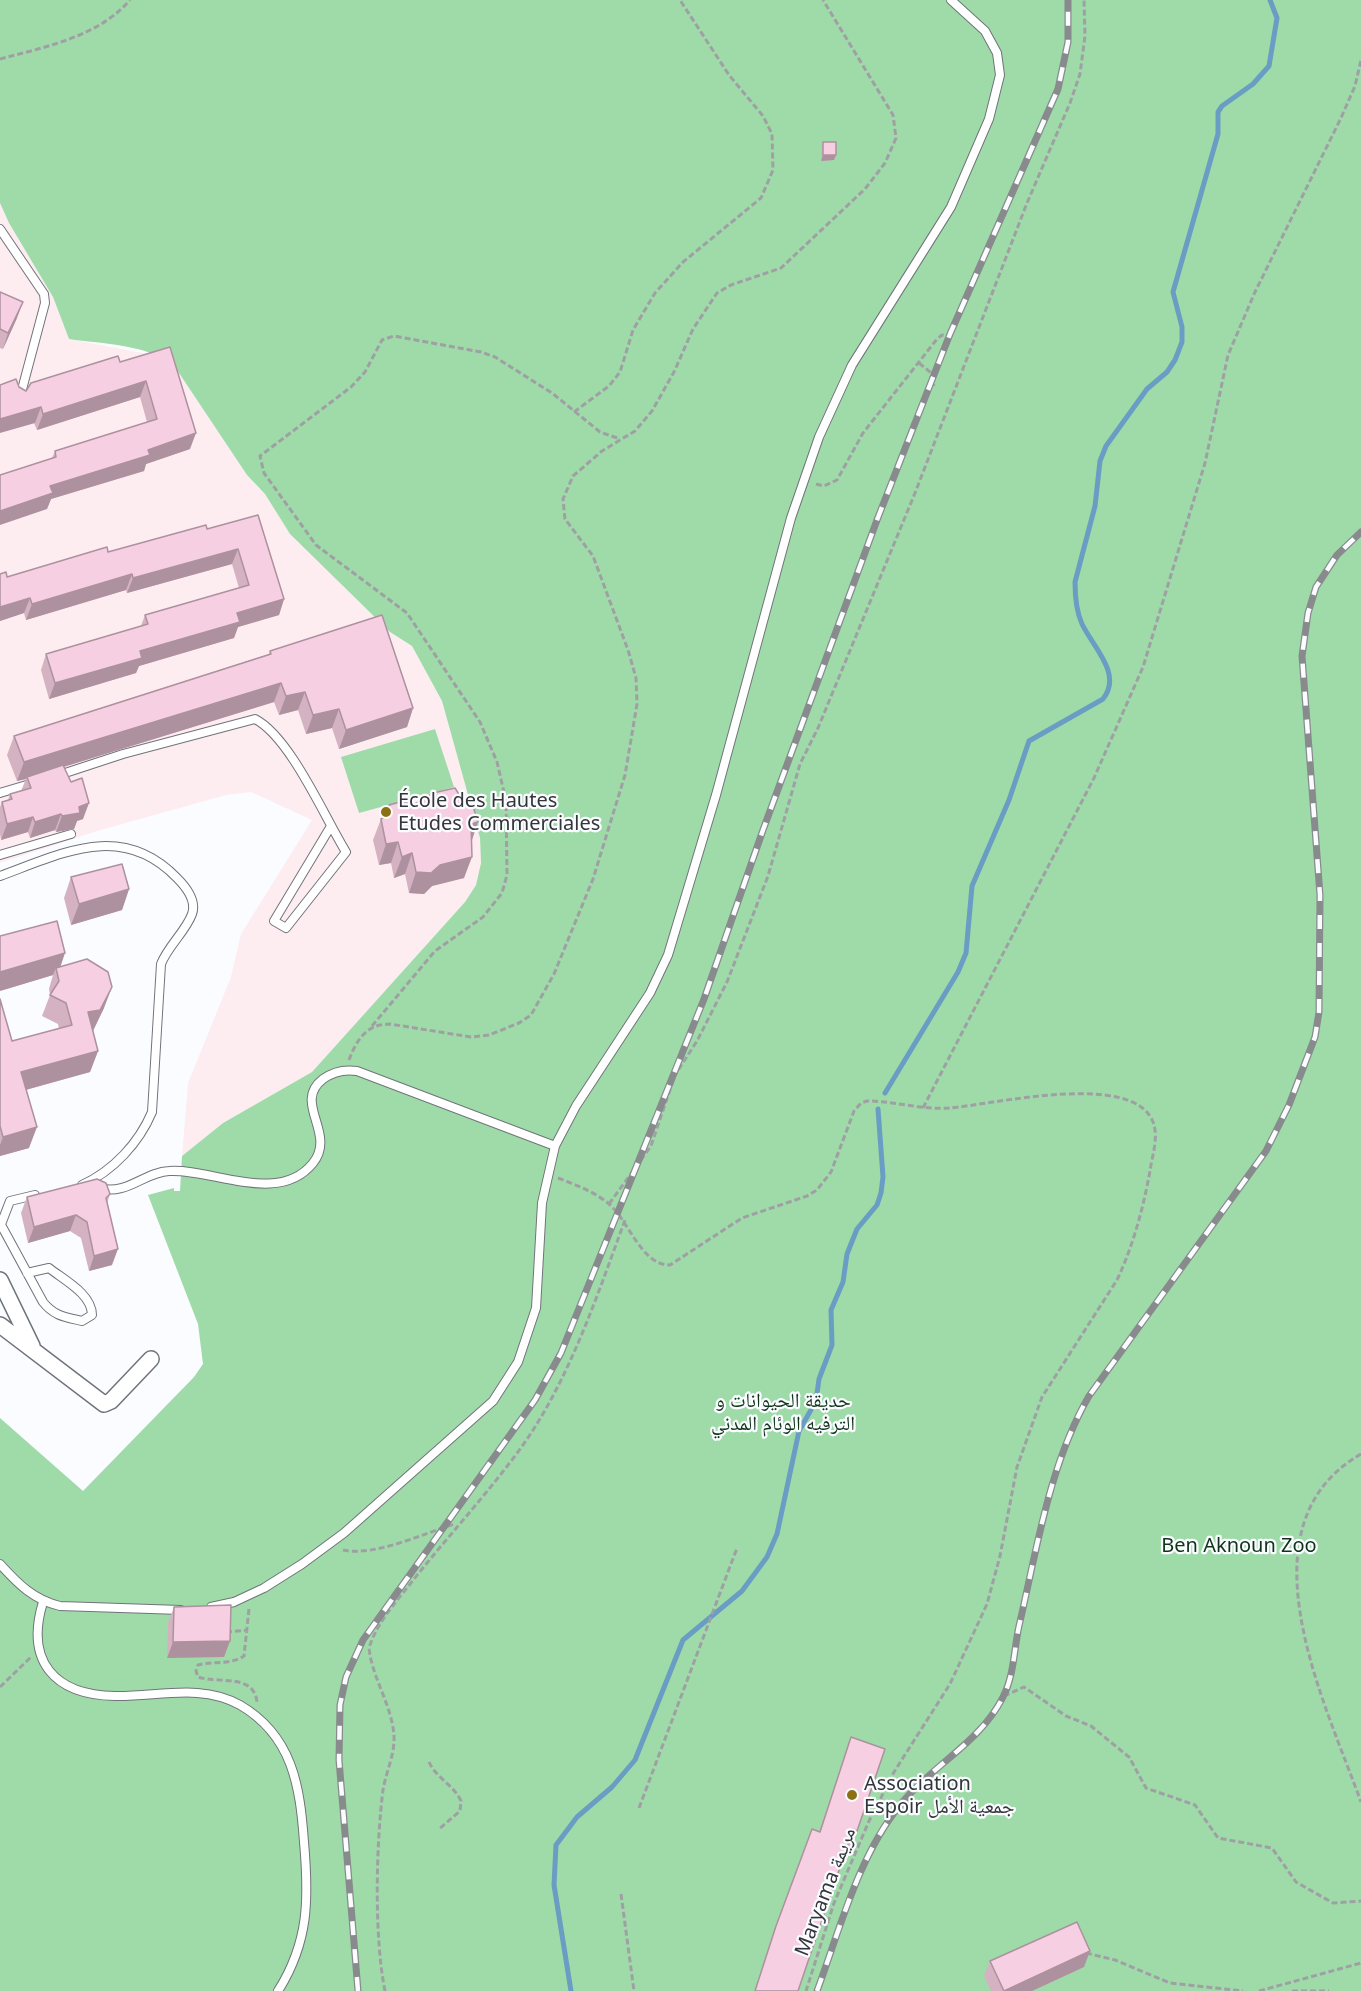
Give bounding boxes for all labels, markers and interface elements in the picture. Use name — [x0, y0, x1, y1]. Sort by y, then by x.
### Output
place label: École des Hautes Etudes Commerciales — [398, 789, 600, 836]
marker: École des Hautes Etudes Commerciales — [379, 805, 393, 819]
park label: حديقة الحيوانات و الترفيه الوئام المدني — [711, 1389, 855, 1436]
park label: Ben Aknoun Zoo — [1161, 1534, 1317, 1558]
place label: Association Espoir جمعية الأمل — [864, 1772, 1014, 1819]
marker: Association Espoir جمعية الأمل — [845, 1788, 859, 1802]
street label: Maryama مريمة — [791, 1824, 861, 1960]

